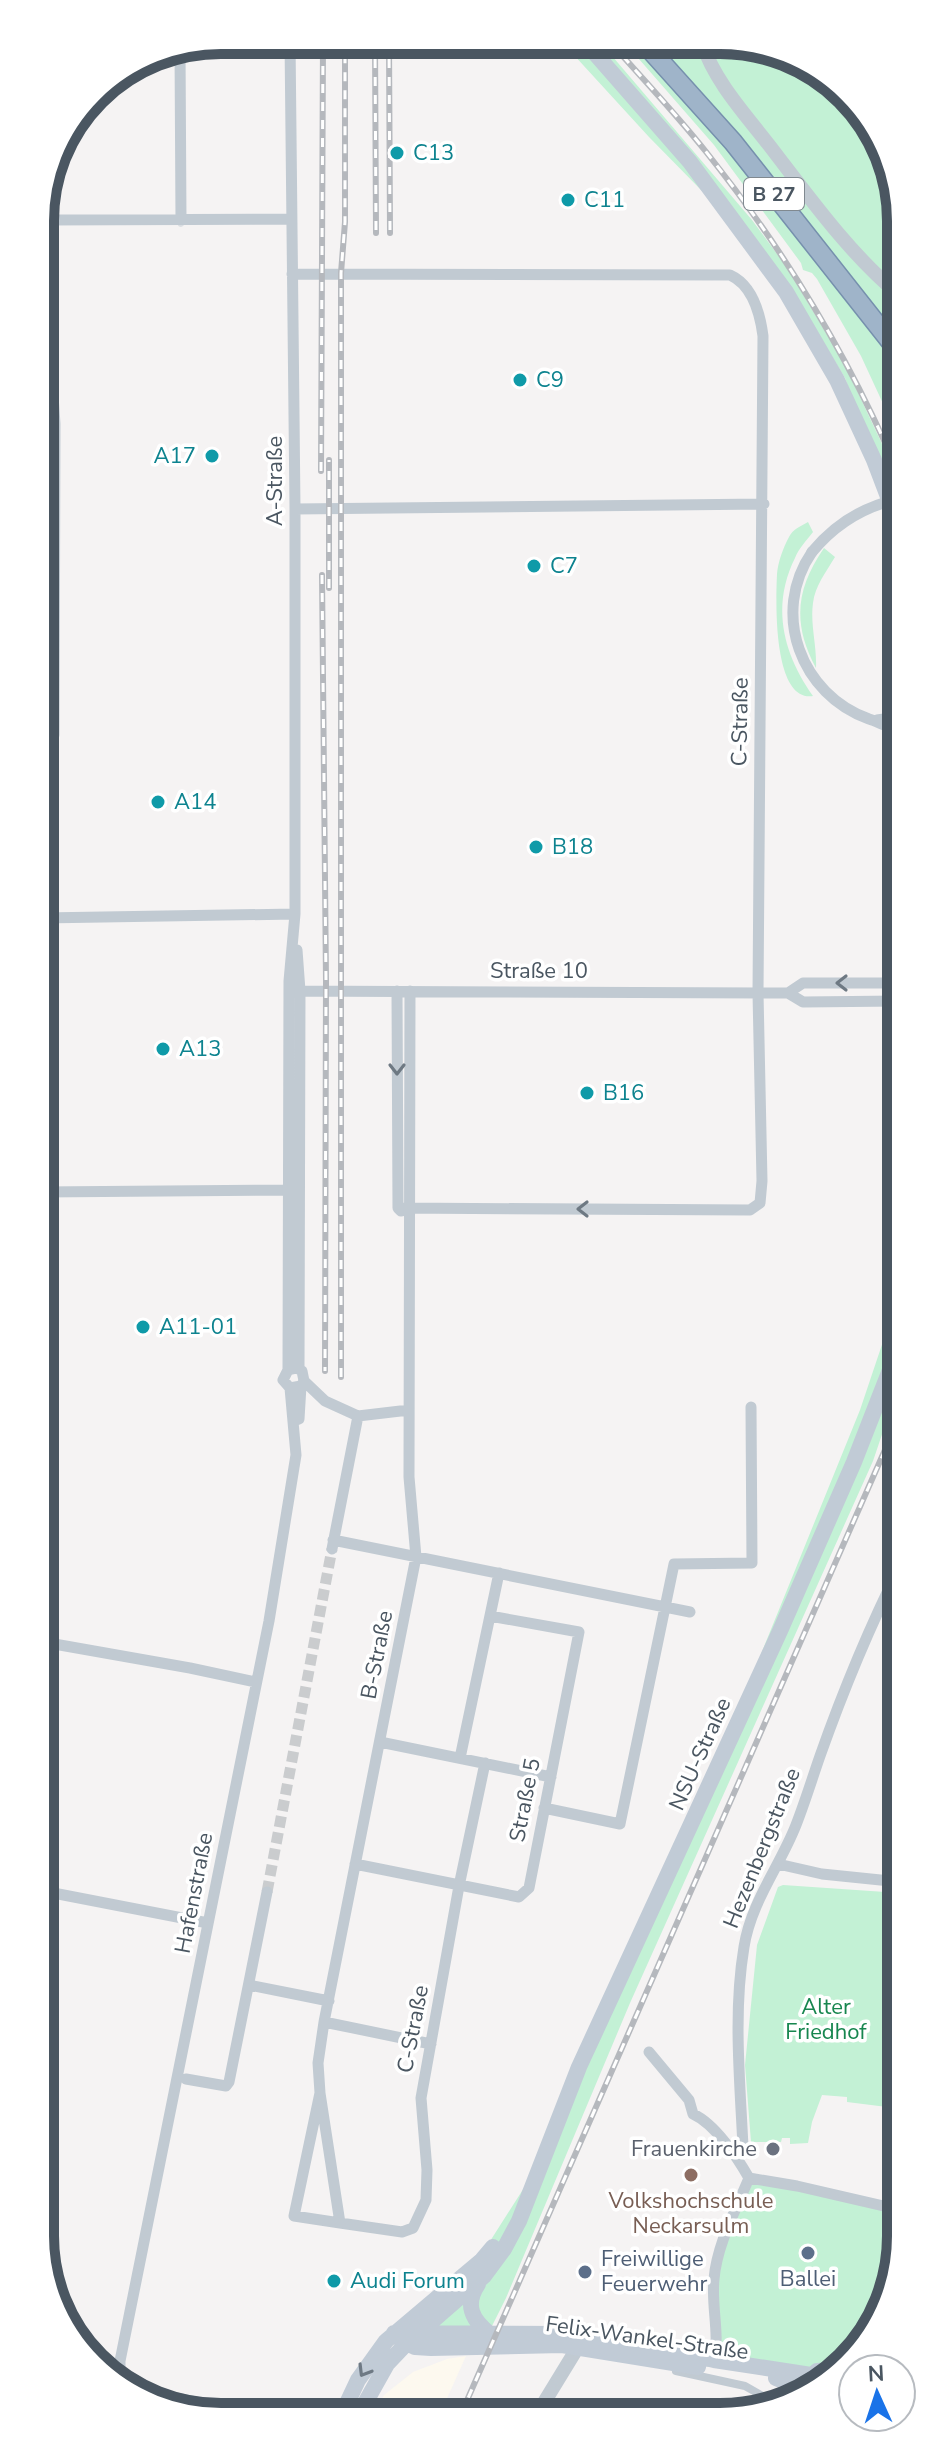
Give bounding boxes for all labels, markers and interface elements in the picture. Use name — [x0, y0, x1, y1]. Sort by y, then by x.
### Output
place label: C13 — [413, 138, 454, 168]
marker: C13 — [388, 144, 406, 162]
road number: B 27 — [744, 178, 804, 210]
place label: C11 — [584, 185, 625, 215]
marker: C11 — [559, 191, 577, 209]
place label: C9 — [536, 365, 564, 395]
marker: C9 — [511, 371, 529, 389]
street label: A-Straße — [260, 436, 290, 526]
place label: A17 — [154, 441, 196, 471]
marker: A17 — [203, 447, 221, 465]
place label: C7 — [550, 551, 578, 581]
marker: C7 — [525, 557, 543, 575]
street label: C-Straße — [724, 677, 756, 767]
place label: A14 — [174, 787, 216, 817]
marker: A14 — [149, 793, 167, 811]
place label: B18 — [552, 832, 593, 862]
marker: B18 — [527, 838, 545, 856]
street label: Straße 10 — [490, 956, 588, 986]
one-way arrow — [835, 974, 848, 992]
place label: A13 — [179, 1034, 221, 1064]
marker: A13 — [154, 1040, 172, 1058]
one-way arrow — [388, 1063, 406, 1076]
place label: B16 — [603, 1078, 644, 1108]
marker: B16 — [578, 1084, 596, 1102]
one-way arrow — [576, 1200, 589, 1218]
place label: A11-01 — [159, 1312, 237, 1342]
marker: A11-01 — [134, 1318, 152, 1336]
street label: B-Straße — [354, 1608, 400, 1702]
street label: NSU-Straße — [662, 1693, 738, 1815]
street label: Straße 5 — [502, 1756, 548, 1844]
street label: Hezenbergstraße — [716, 1763, 808, 1933]
street label: Hafenstraße — [168, 1830, 220, 1956]
street label: C-Straße — [390, 1982, 436, 2076]
park label: Alter Friedhof — [785, 1992, 867, 2047]
place label: Frauenkirche — [631, 2134, 757, 2164]
marker: Frauenkirche — [764, 2140, 782, 2158]
marker: Volkshochschule Neckarsulm — [682, 2166, 700, 2184]
place label: Volkshochschule Neckarsulm — [607, 2186, 774, 2241]
place label: Freiwillige Feuerwehr — [601, 2244, 707, 2299]
marker: Ballei — [799, 2244, 817, 2262]
marker: Freiwillige Feuerwehr — [576, 2263, 594, 2281]
place label: Ballei — [780, 2264, 836, 2294]
place label: Audi Forum — [350, 2266, 465, 2296]
marker: Audi Forum — [325, 2272, 343, 2290]
street label: Felix-Wankel-Straße — [544, 2309, 750, 2367]
north arrow — [837, 2353, 917, 2433]
text: N — [867, 2359, 885, 2389]
one-way arrow — [358, 2362, 374, 2377]

